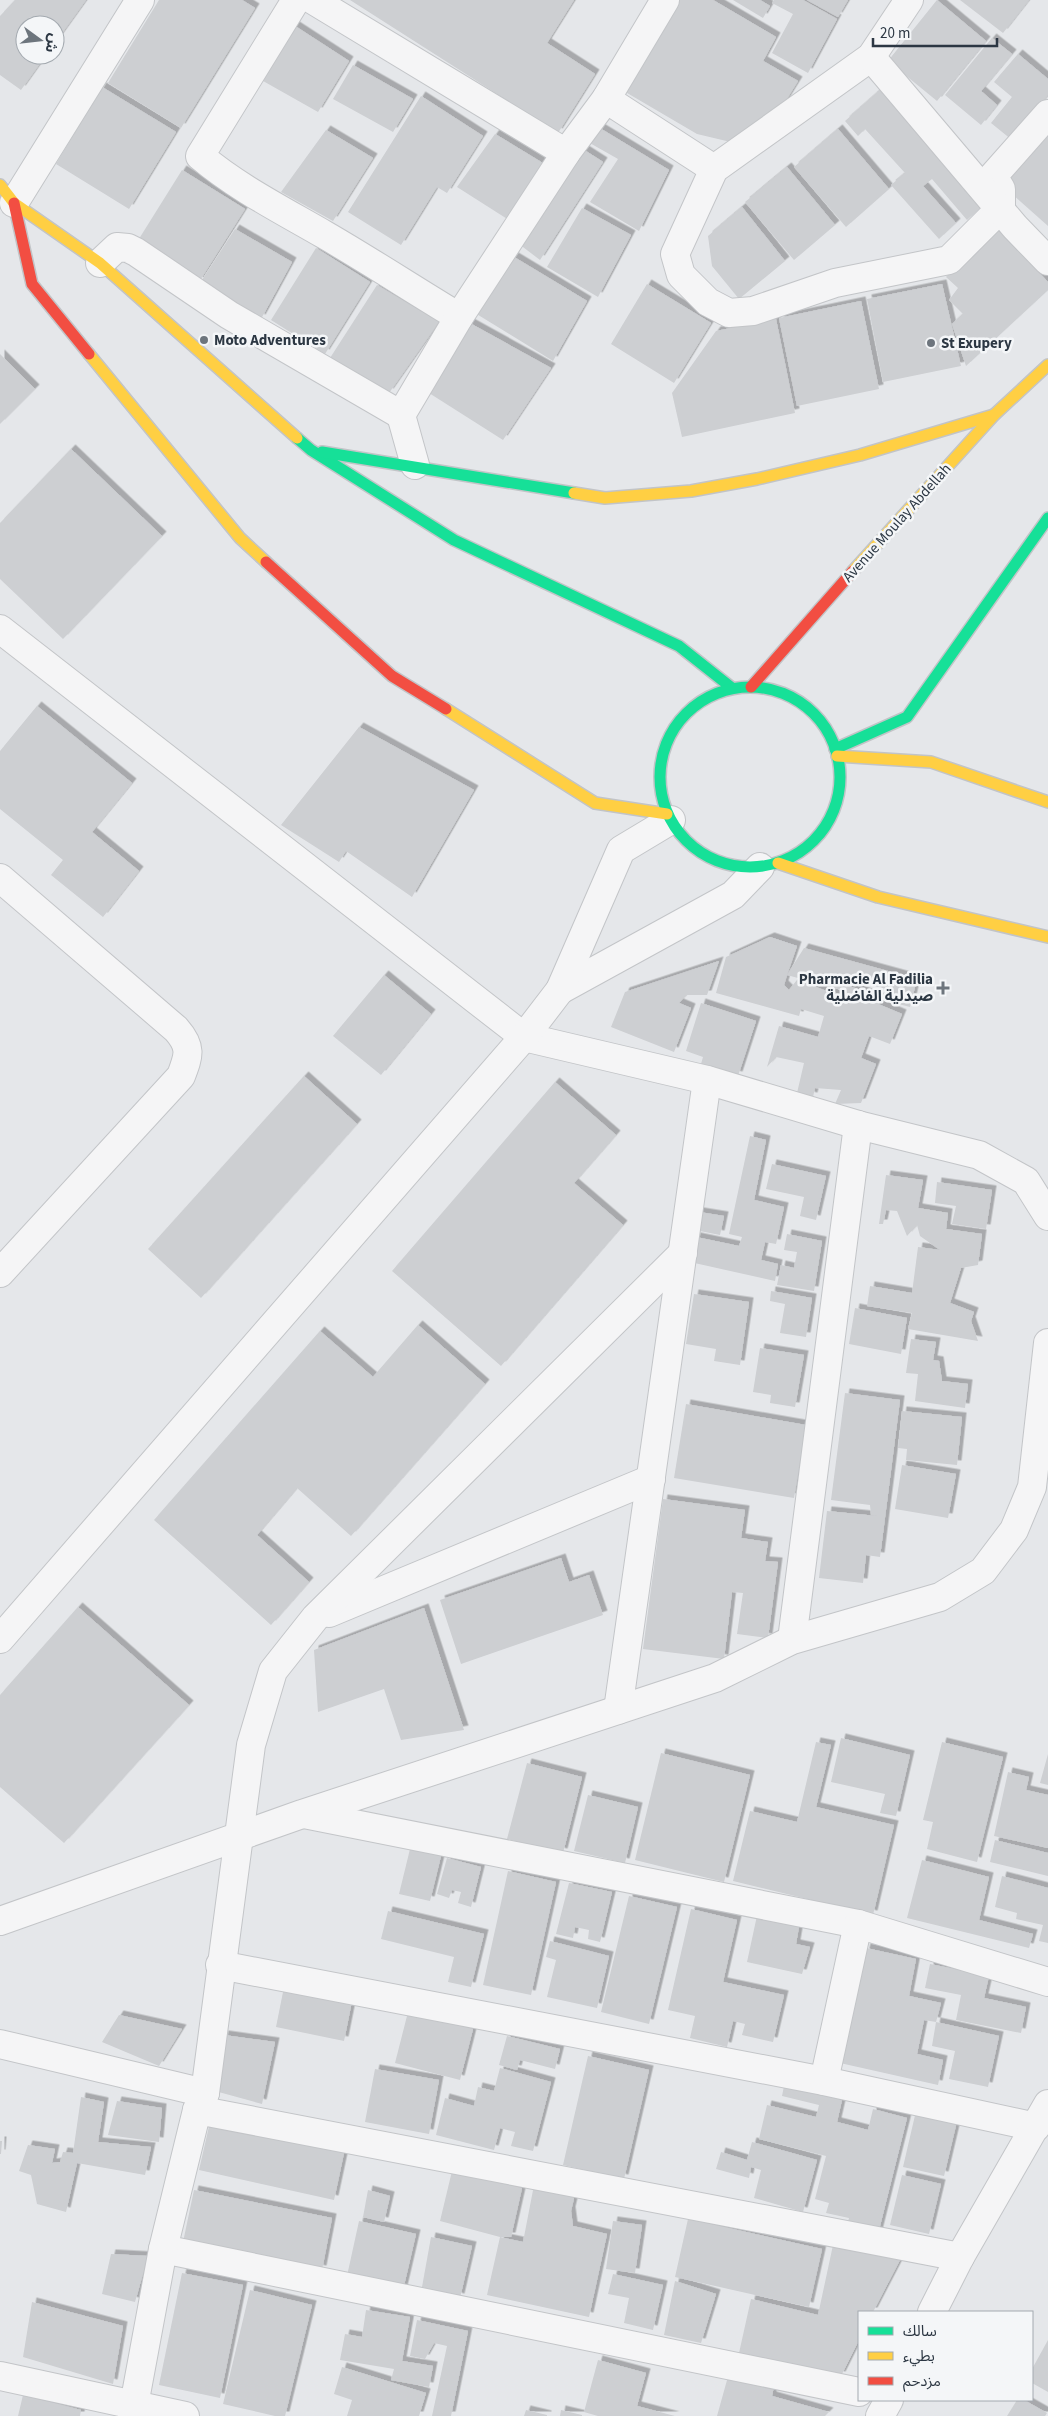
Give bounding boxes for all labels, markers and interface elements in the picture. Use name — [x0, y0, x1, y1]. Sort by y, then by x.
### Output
north arrow — [15, 15, 65, 65]
scale bar — [873, 15, 997, 47]
text: 20 m — [880, 23, 910, 44]
text: ش — [39, 31, 64, 55]
place label: Moto Adventures — [214, 330, 326, 351]
place label: St Exupery — [941, 333, 1012, 354]
marker: Moto Adventures — [198, 334, 210, 346]
marker: St Exupery — [925, 337, 937, 349]
street label: Avenue Moulay Abdellah — [838, 459, 956, 587]
place label: Pharmacie Al Fadilia صيدلية الفاضلية — [799, 969, 933, 1007]
marker: Pharmacie Al Fadilia صيدلية الفاضلية — [937, 982, 949, 994]
legend — [858, 2311, 1033, 2401]
text: سالك — [903, 2321, 937, 2342]
text: بطيء — [903, 2346, 935, 2367]
text: مزدحم — [903, 2371, 941, 2392]

